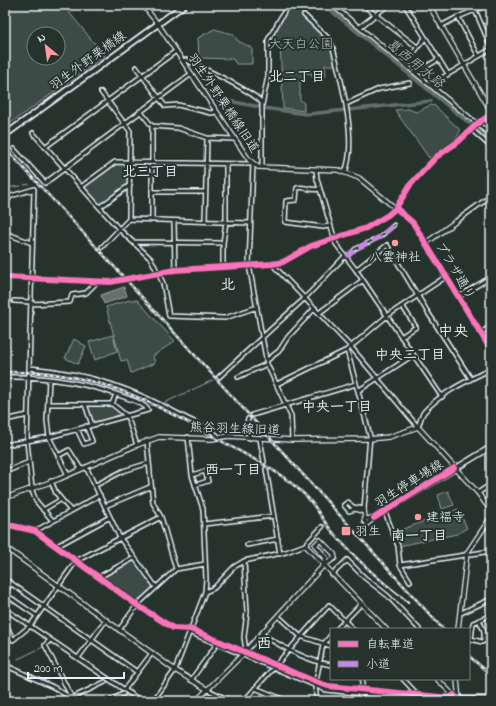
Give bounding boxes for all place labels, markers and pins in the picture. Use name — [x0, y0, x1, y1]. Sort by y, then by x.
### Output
marker: 八雲神社 — [390, 238, 400, 248]
place label: 八雲神社 — [369, 248, 421, 267]
place label: 建福寺 — [426, 508, 465, 527]
marker: 建福寺 — [413, 512, 423, 522]
place label: 羽生 — [355, 522, 381, 541]
marker: 羽生 — [340, 525, 352, 537]

